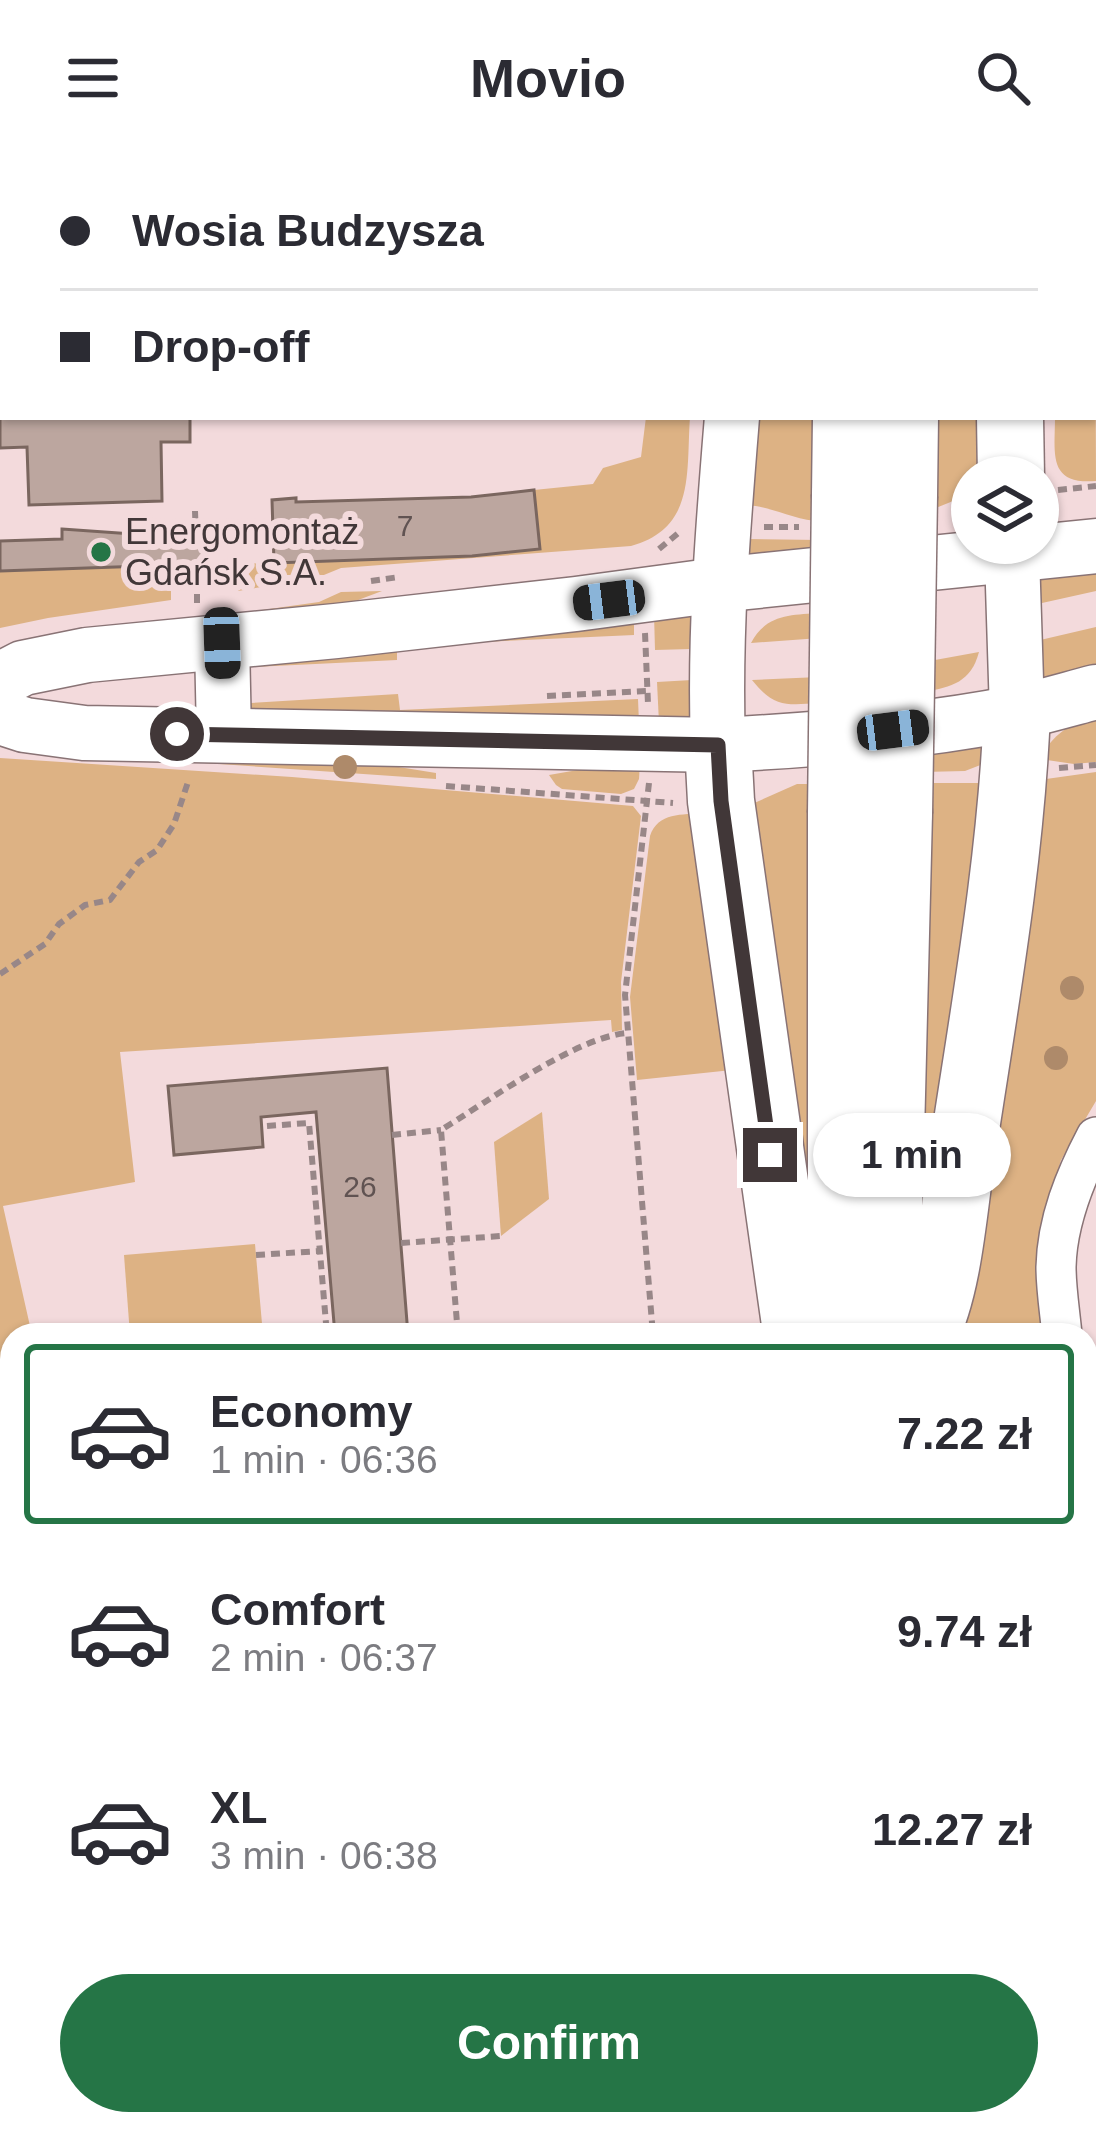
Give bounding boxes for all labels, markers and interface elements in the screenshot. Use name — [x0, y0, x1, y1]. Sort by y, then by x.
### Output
icon: menu — [60, 45, 126, 111]
icon: search — [970, 45, 1036, 111]
text: Movio — [470, 48, 626, 108]
text: Wosia Budzysza — [132, 205, 484, 256]
text: Drop-off — [132, 321, 309, 372]
map controls — [951, 456, 1059, 564]
button: layers — [951, 456, 1059, 564]
house number: 7 — [397, 509, 413, 542]
place label: Energomontaż Gdańsk S.A. — [125, 511, 359, 593]
marker: Energomontaż Gdańsk S.A. — [88, 539, 114, 565]
car — [571, 578, 647, 622]
car — [203, 606, 241, 680]
route start — [150, 707, 204, 761]
car — [855, 708, 931, 752]
callout: 1 min — [812, 1113, 1010, 1197]
route end — [743, 1128, 797, 1182]
text: 1 min — [861, 1133, 963, 1176]
house number: 26 — [343, 1170, 377, 1203]
icon: car — [66, 1380, 174, 1488]
text: Economy — [210, 1386, 413, 1437]
text: 7.22 zł — [897, 1408, 1032, 1459]
text: 1 min · 06:36 — [210, 1438, 438, 1481]
icon: car — [66, 1578, 174, 1686]
text: Comfort — [210, 1584, 385, 1635]
text: 9.74 zł — [897, 1606, 1032, 1657]
text: 2 min · 06:37 — [210, 1636, 438, 1679]
icon: car — [66, 1776, 174, 1884]
text: XL — [210, 1782, 268, 1833]
text: 12.27 zł — [872, 1804, 1032, 1855]
text: 3 min · 06:38 — [210, 1834, 438, 1877]
button: Confirm — [60, 1974, 1038, 2112]

